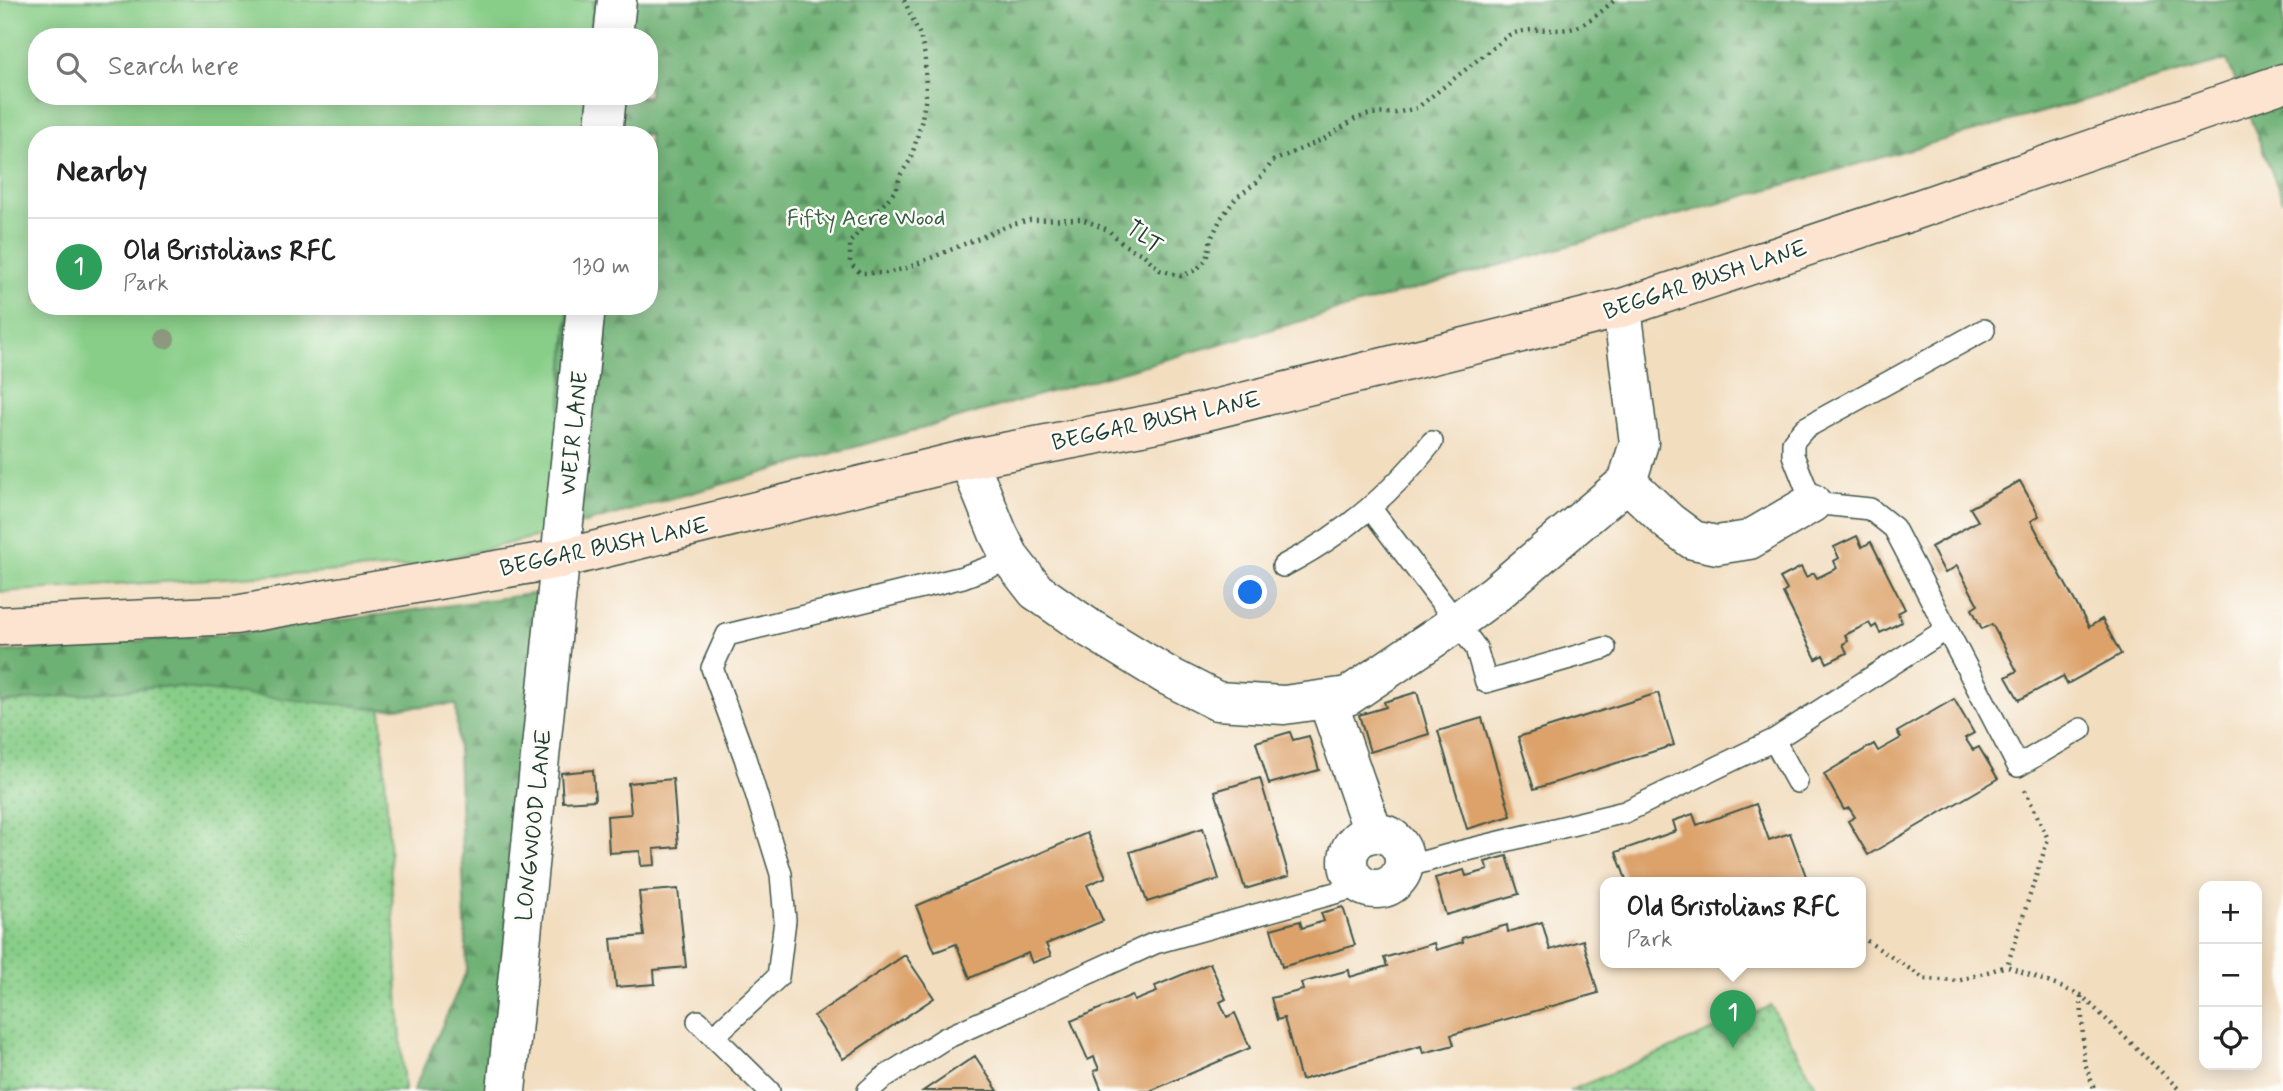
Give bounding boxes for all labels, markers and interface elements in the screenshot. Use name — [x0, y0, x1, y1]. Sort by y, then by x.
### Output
search box — [28, 28, 658, 105]
icon: search — [52, 48, 90, 86]
text: Search here — [108, 50, 239, 84]
text: Nearby — [56, 152, 147, 191]
park label: Fifty Acre Wood — [787, 204, 945, 234]
street label: TLT — [1119, 214, 1169, 262]
street label: BEGGAR BUSH LANE — [1600, 234, 1812, 328]
text: Old Bristolians RFC — [123, 235, 336, 269]
text: 1 — [74, 252, 84, 282]
text: 130 m — [572, 252, 630, 282]
text: Park — [123, 269, 169, 299]
street label: WEIR LANE — [554, 370, 596, 497]
street label: BEGGAR BUSH LANE — [1049, 385, 1264, 459]
street label: BEGGAR BUSH LANE — [497, 511, 712, 585]
your location — [1233, 575, 1267, 609]
street label: LONGWOOD LANE — [510, 728, 560, 923]
popup — [1600, 877, 1866, 968]
map controls — [2199, 881, 2262, 1070]
button: + — [2199, 881, 2262, 944]
text: Old Bristolians RFC — [1627, 891, 1839, 925]
text: Park — [1627, 925, 1672, 955]
button: − — [2199, 944, 2262, 1007]
pin: 1 — [1710, 990, 1756, 1048]
button: locate — [2199, 1007, 2262, 1070]

